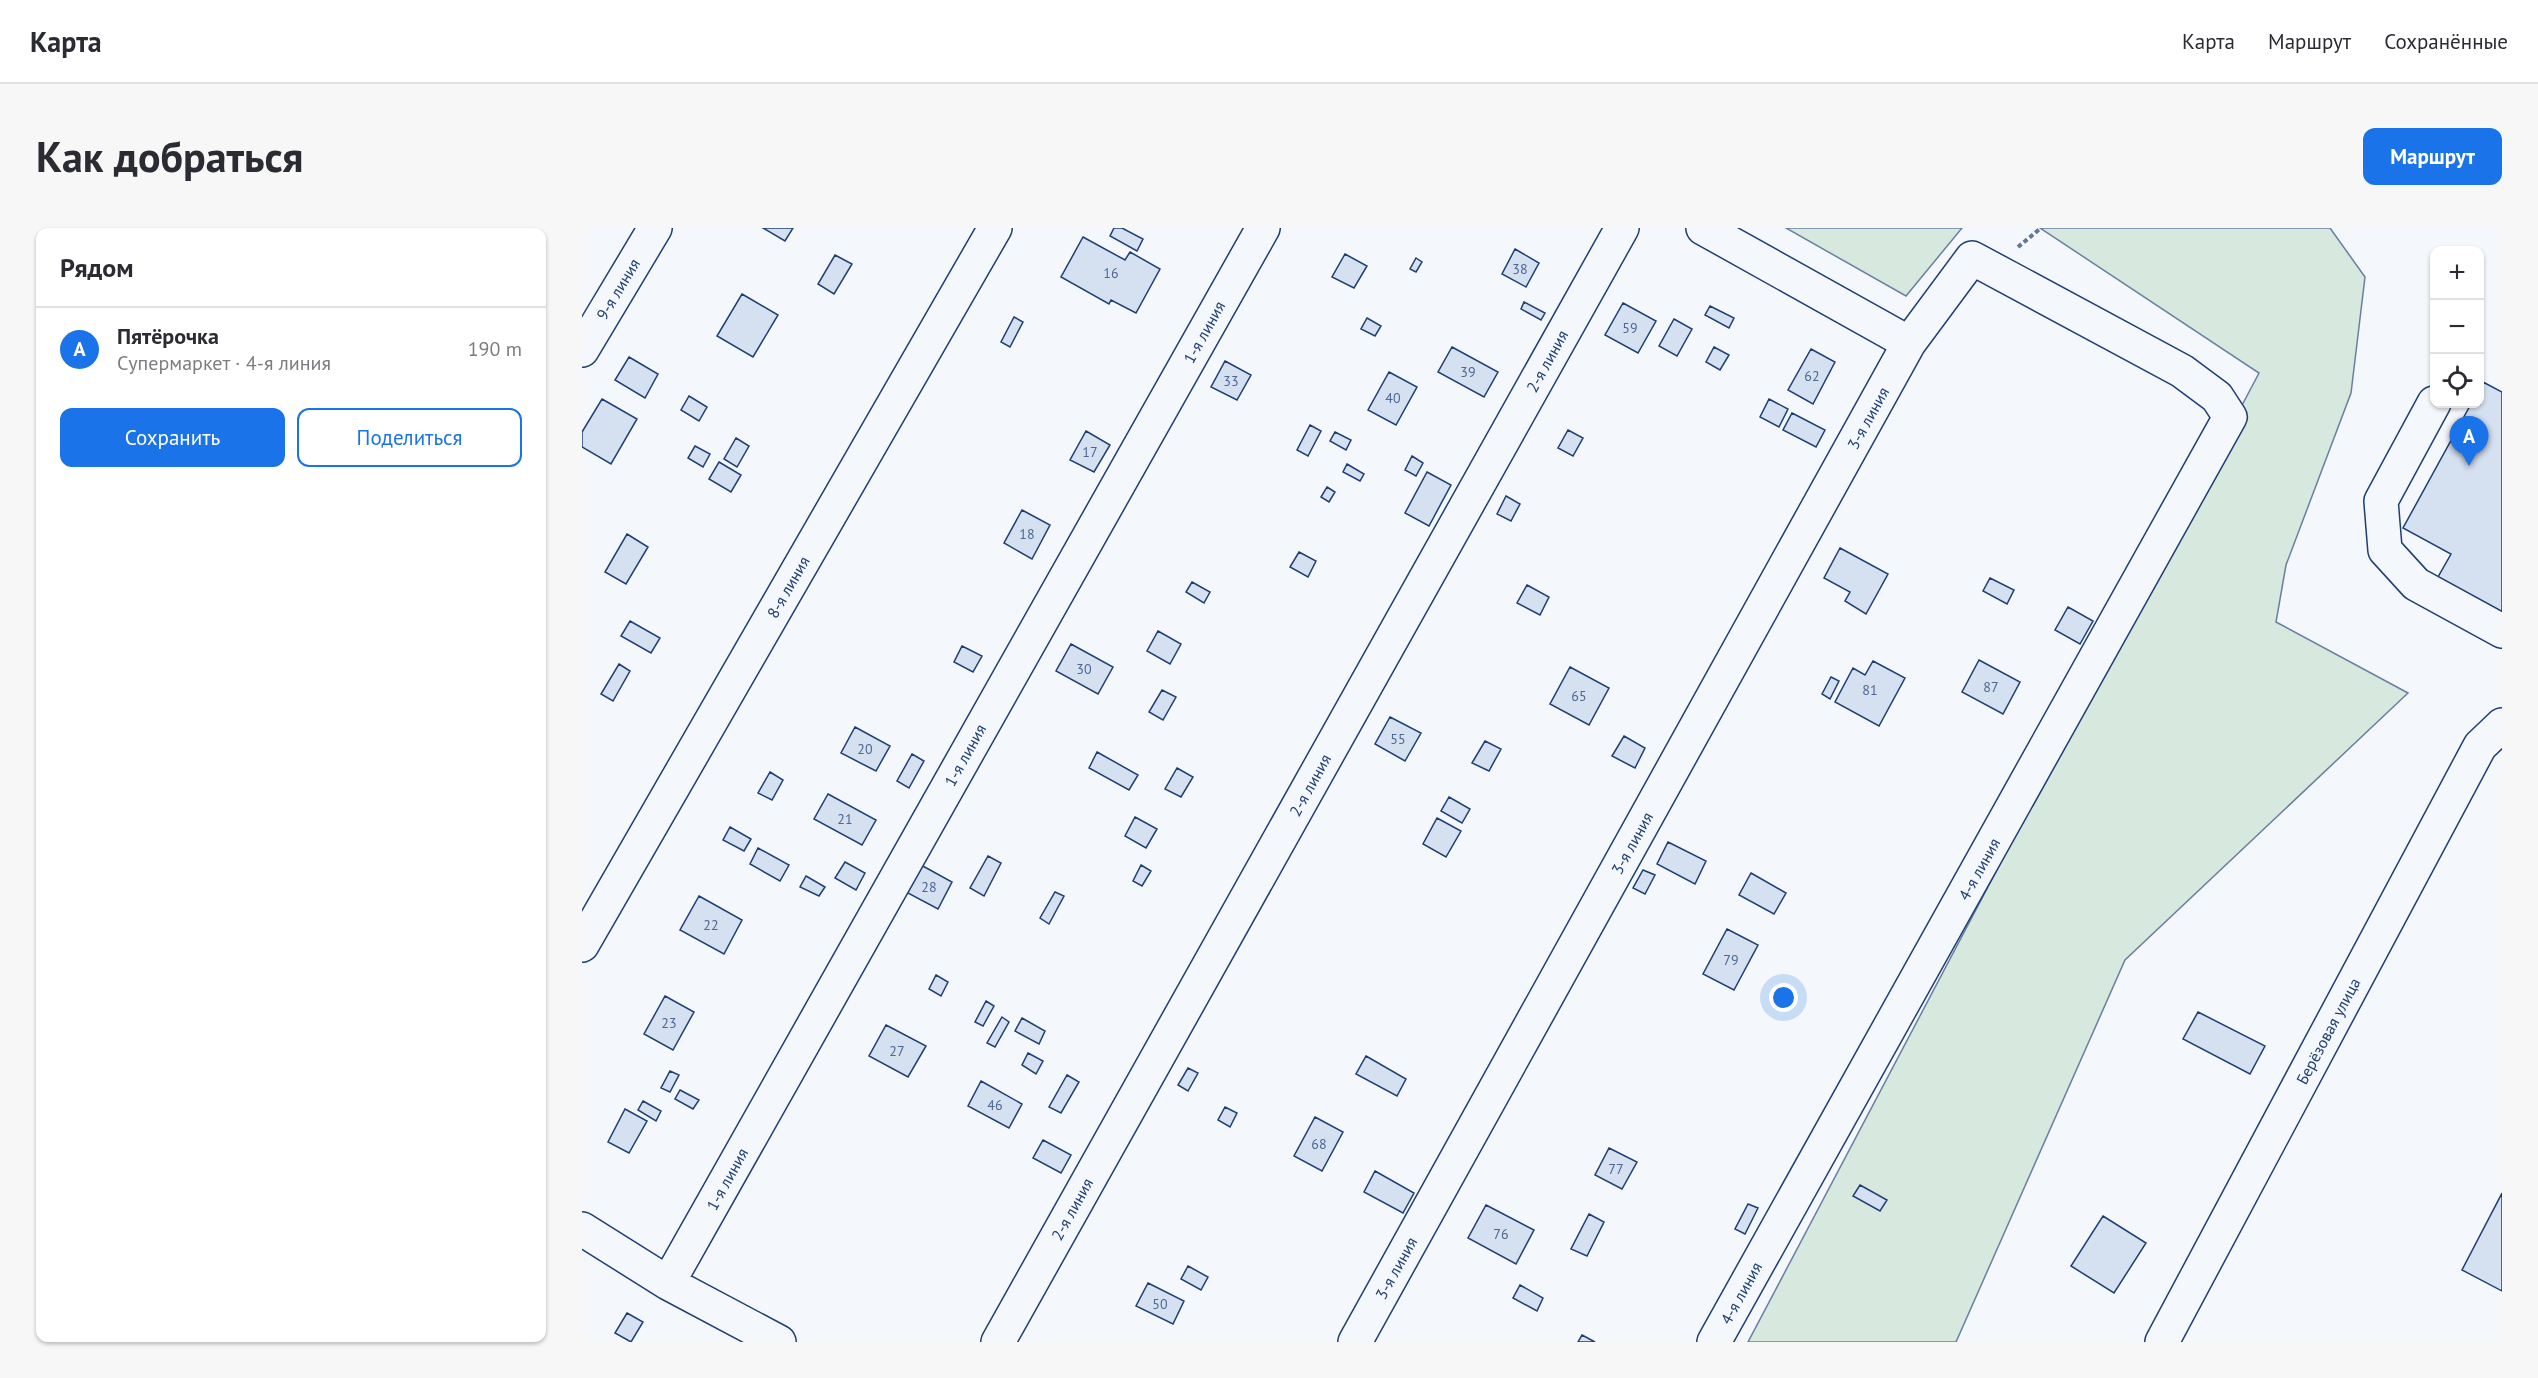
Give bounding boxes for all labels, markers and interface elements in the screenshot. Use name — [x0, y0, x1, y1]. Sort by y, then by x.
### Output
text: Карта — [30, 23, 102, 60]
text: Карта — [2182, 28, 2235, 55]
text: Маршрут — [2268, 28, 2351, 55]
text: Сохранённые — [2384, 28, 2508, 55]
button: Маршрут — [2363, 128, 2502, 185]
text: Как добраться — [36, 129, 303, 184]
map controls — [2430, 246, 2484, 408]
button: + — [2430, 246, 2484, 300]
text: Рядом — [60, 251, 134, 284]
street label: 9-я линия — [592, 255, 644, 323]
house number: 38 — [1512, 260, 1528, 278]
house number: 16 — [1103, 264, 1119, 282]
street label: 1-я линия — [1179, 297, 1229, 367]
button: − — [2430, 300, 2484, 354]
house number: 59 — [1622, 319, 1638, 337]
text: Пятёрочка — [117, 322, 219, 350]
street label: 2-я линия — [1522, 326, 1572, 396]
text: A — [73, 336, 86, 362]
text: 190 m — [468, 336, 522, 362]
text: Супермаркет · 4-я линия — [117, 350, 331, 376]
button: locate — [2430, 354, 2484, 408]
house number: 39 — [1460, 363, 1476, 381]
house number: 62 — [1804, 367, 1820, 385]
house number: 33 — [1223, 372, 1239, 390]
street label: 3-я линия — [1843, 383, 1893, 453]
house number: 40 — [1385, 389, 1401, 407]
button: Сохранить — [60, 408, 285, 467]
button: Поделиться — [297, 408, 522, 467]
pin: A — [2450, 416, 2488, 466]
house number: 17 — [1082, 443, 1098, 461]
house number: 18 — [1019, 525, 1035, 543]
street label: 8-я линия — [762, 553, 814, 621]
house number: 30 — [1076, 660, 1092, 678]
house number: 87 — [1983, 678, 1999, 696]
house number: 81 — [1862, 681, 1878, 699]
house number: 65 — [1571, 687, 1587, 705]
street label: 1-я линия — [940, 720, 990, 790]
house number: 55 — [1390, 730, 1406, 748]
house number: 20 — [857, 740, 873, 758]
street label: 2-я линия — [1285, 750, 1335, 820]
street label: 3-я линия — [1607, 808, 1657, 878]
house number: 21 — [837, 810, 853, 828]
street label: 4-я линия — [1954, 834, 2004, 904]
house number: 28 — [921, 878, 937, 896]
house number: 22 — [703, 916, 719, 934]
house number: 79 — [1723, 951, 1739, 969]
street label: Берёзовая улица — [2292, 974, 2364, 1088]
your location — [1769, 983, 1798, 1012]
house number: 23 — [661, 1014, 677, 1032]
house number: 27 — [889, 1042, 905, 1060]
house number: 46 — [987, 1096, 1003, 1114]
house number: 68 — [1311, 1135, 1327, 1153]
street label: 1-я линия — [702, 1144, 752, 1214]
house number: 77 — [1608, 1160, 1624, 1178]
street label: 2-я линия — [1047, 1174, 1097, 1244]
house number: 76 — [1493, 1225, 1509, 1243]
street label: 3-я линия — [1371, 1233, 1421, 1303]
street label: 4-я линия — [1716, 1258, 1766, 1328]
house number: 50 — [1152, 1295, 1168, 1313]

